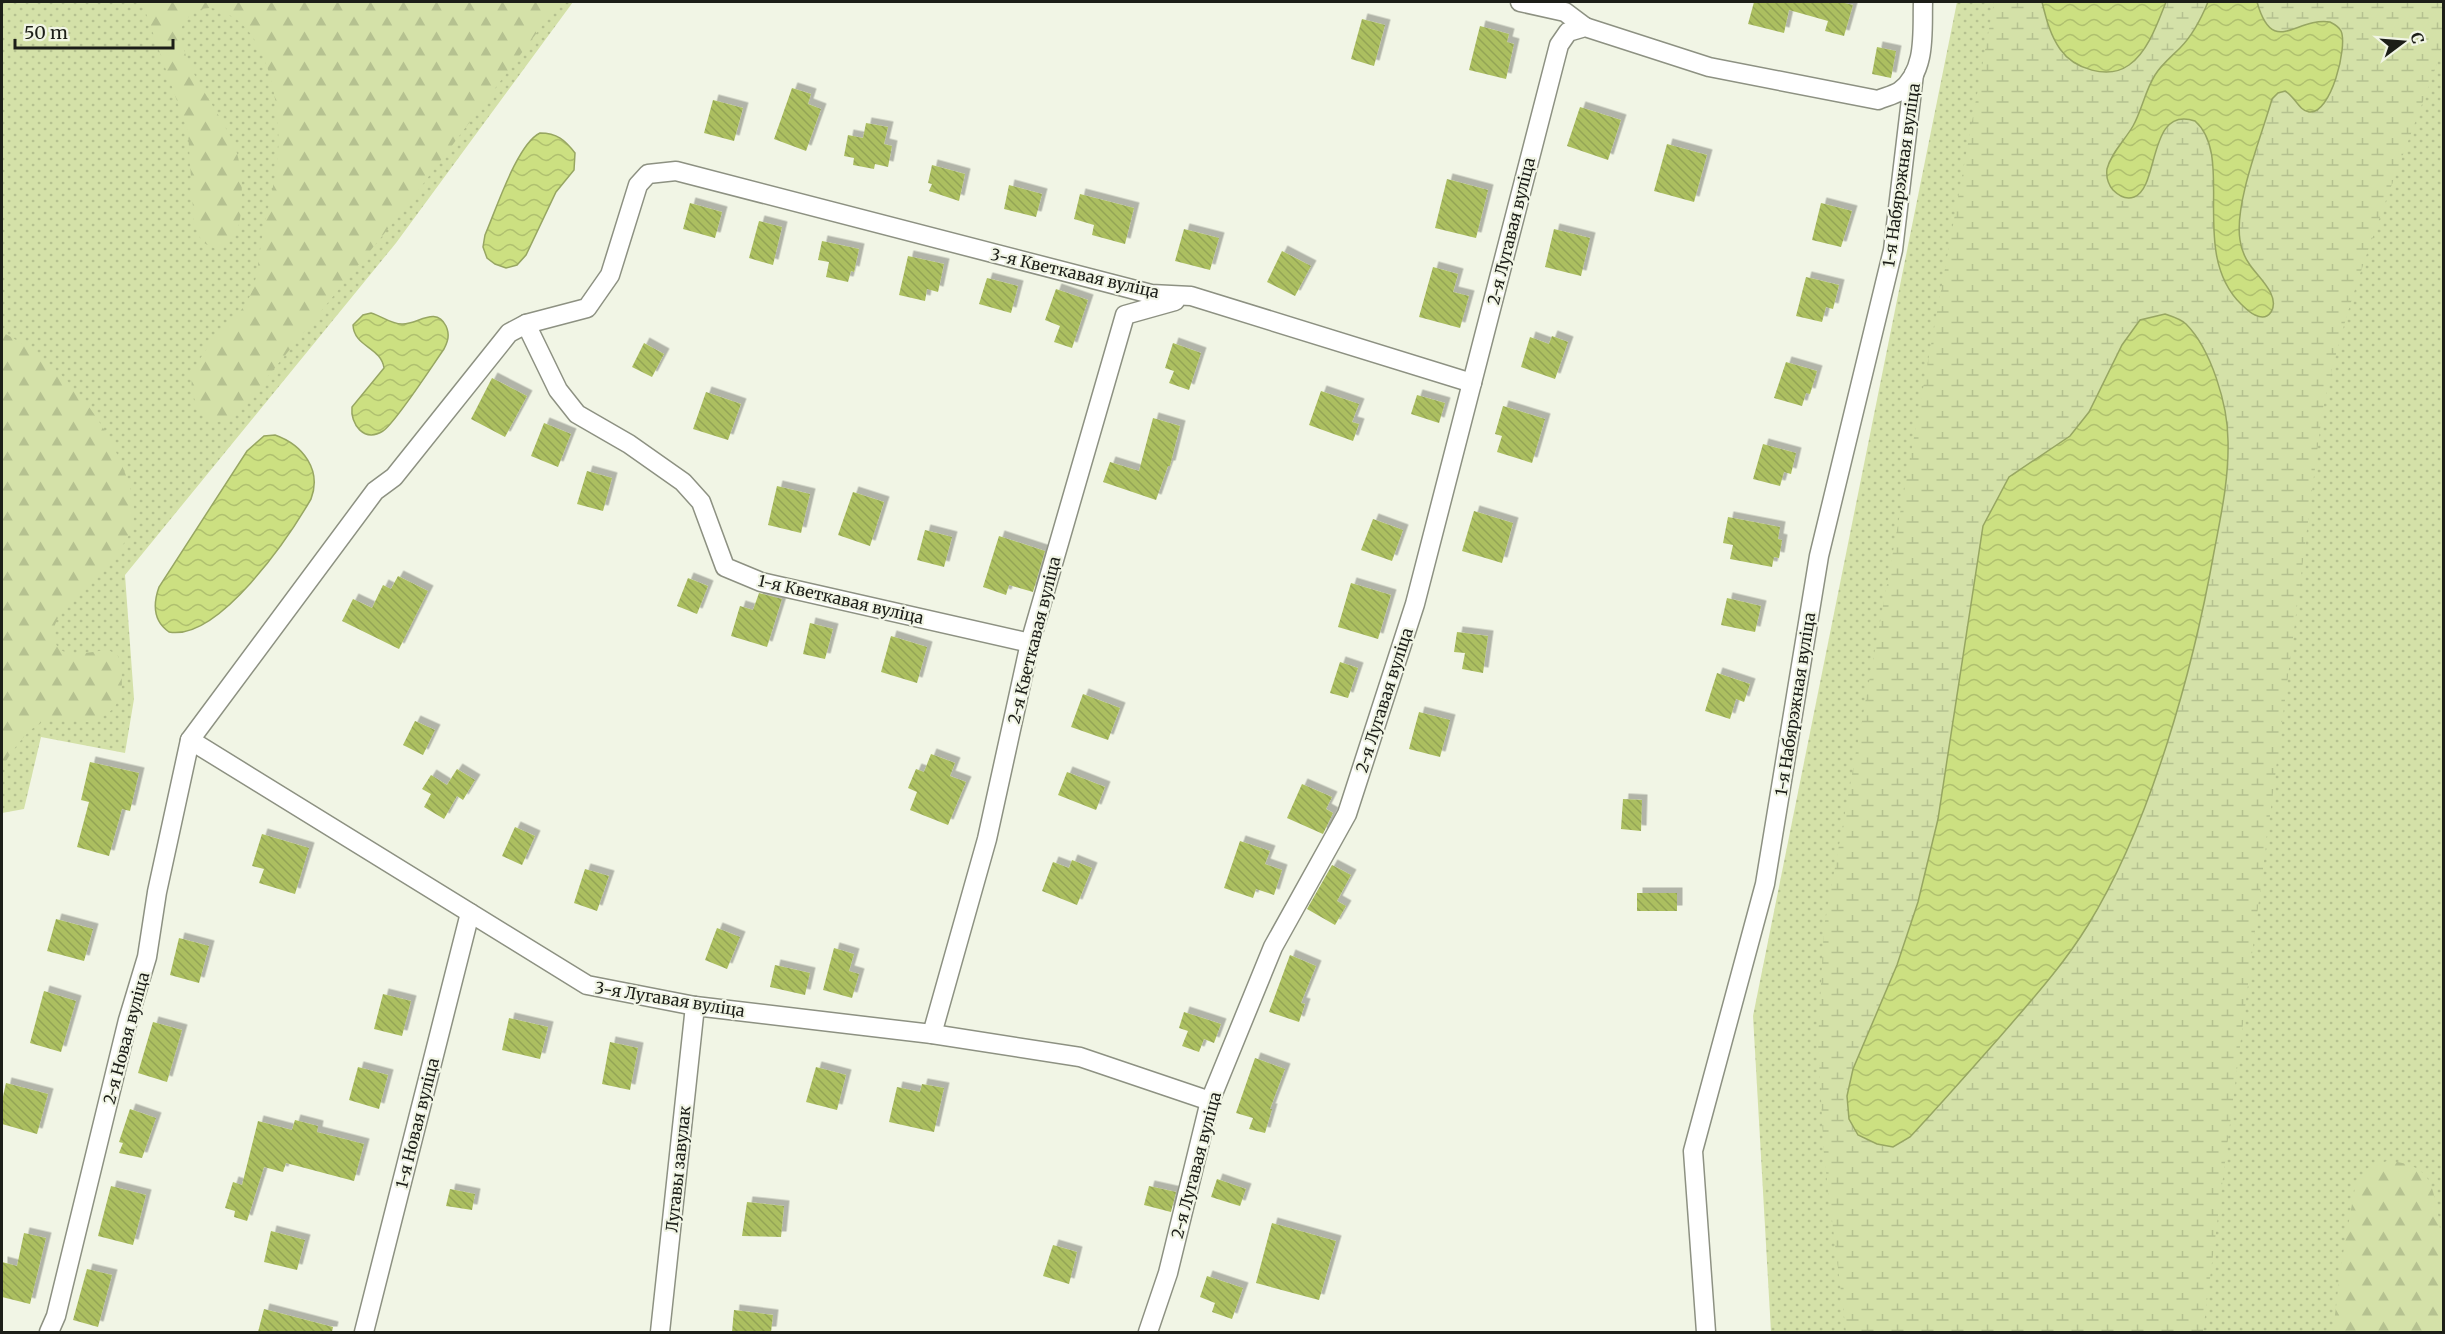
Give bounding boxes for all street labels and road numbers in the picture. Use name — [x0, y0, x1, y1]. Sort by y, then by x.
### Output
street label: 1-я Набярэжная вуліца — [1878, 81, 1924, 268]
street label: 2-я Лугавая вуліца — [1483, 155, 1539, 307]
street label: 3-я Кветкавая вуліца — [989, 244, 1162, 302]
street label: 2-я Кветкавая вуліца — [1004, 554, 1065, 726]
street label: 1-я Кветкавая вуліца — [756, 570, 926, 628]
street label: 1-я Набярэжная вуліца — [1771, 610, 1819, 797]
street label: 2-я Лугавая вуліца — [1351, 625, 1417, 775]
street label: 2-я Новая вуліца — [99, 969, 153, 1106]
street label: 3-я Лугавая вуліца — [594, 977, 747, 1021]
street label: 1-я Новая вуліца — [391, 1055, 443, 1190]
street label: 2-я Лугавая вуліца — [1167, 1089, 1225, 1240]
street label: Лугавы завулак — [661, 1105, 695, 1233]

